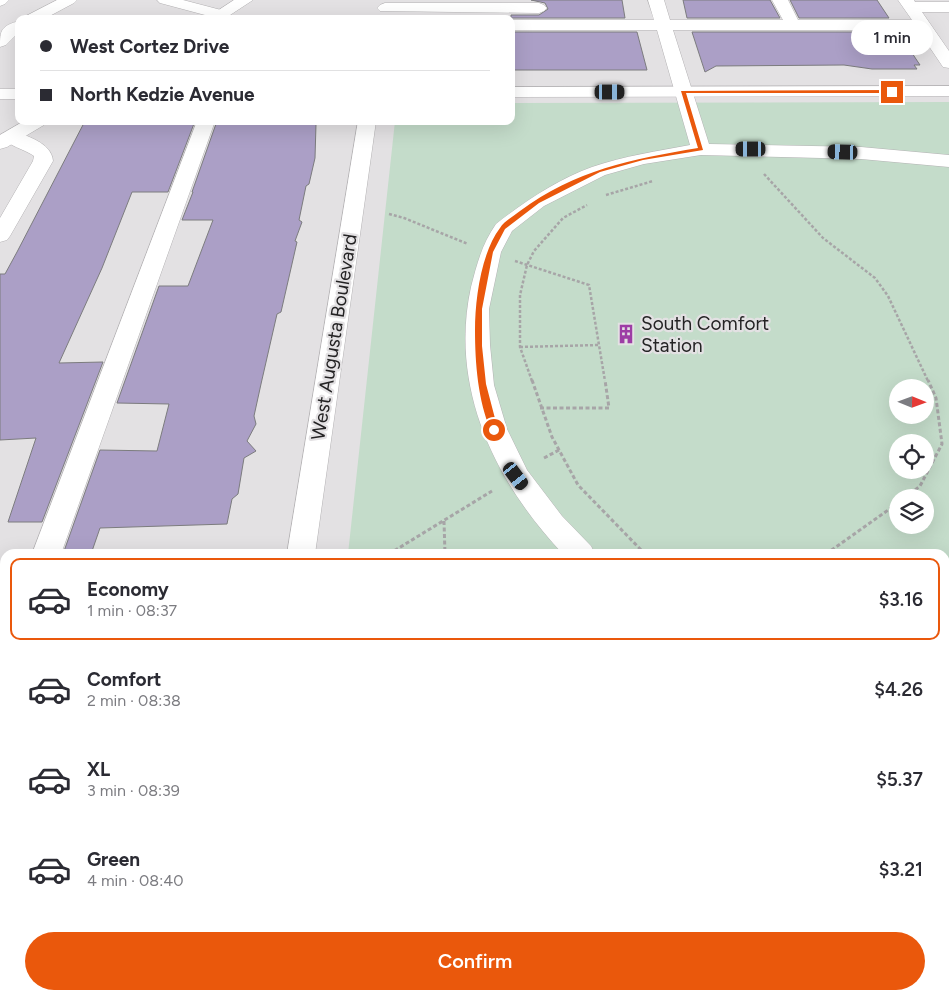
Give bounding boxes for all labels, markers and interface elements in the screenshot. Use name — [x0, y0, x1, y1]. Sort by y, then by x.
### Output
callout: 1 min — [851, 19, 933, 54]
text: 1 min — [873, 28, 911, 47]
text: West Cortez Drive — [70, 35, 229, 58]
route end — [881, 81, 903, 103]
text: North Kedzie Avenue — [70, 83, 255, 106]
car — [595, 85, 625, 100]
car — [736, 142, 766, 157]
car — [827, 144, 858, 160]
street label: West Augusta Boulevard — [306, 232, 362, 442]
place label: South Comfort Station — [641, 312, 769, 357]
building icon: South Comfort Station — [615, 323, 637, 345]
north arrow — [889, 379, 934, 424]
map controls — [889, 379, 934, 534]
route start — [483, 419, 505, 441]
button: locate — [889, 434, 934, 479]
car — [500, 460, 531, 492]
button: layers — [889, 489, 934, 534]
icon: car — [27, 577, 72, 622]
text: Economy — [87, 578, 169, 601]
text: $3.16 — [879, 588, 923, 611]
text: 1 min · 08:37 — [87, 601, 177, 620]
icon: car — [27, 667, 72, 712]
text: Comfort — [87, 668, 162, 691]
text: $4.26 — [874, 678, 923, 701]
text: 2 min · 08:38 — [87, 691, 181, 710]
icon: car — [27, 757, 72, 802]
text: XL — [87, 758, 110, 781]
text: $5.37 — [876, 768, 923, 791]
text: 3 min · 08:39 — [87, 781, 180, 800]
icon: car — [27, 847, 72, 892]
text: Green — [87, 848, 140, 871]
text: $3.21 — [879, 858, 923, 881]
text: 4 min · 08:40 — [87, 871, 183, 890]
button: Confirm — [25, 932, 925, 990]

